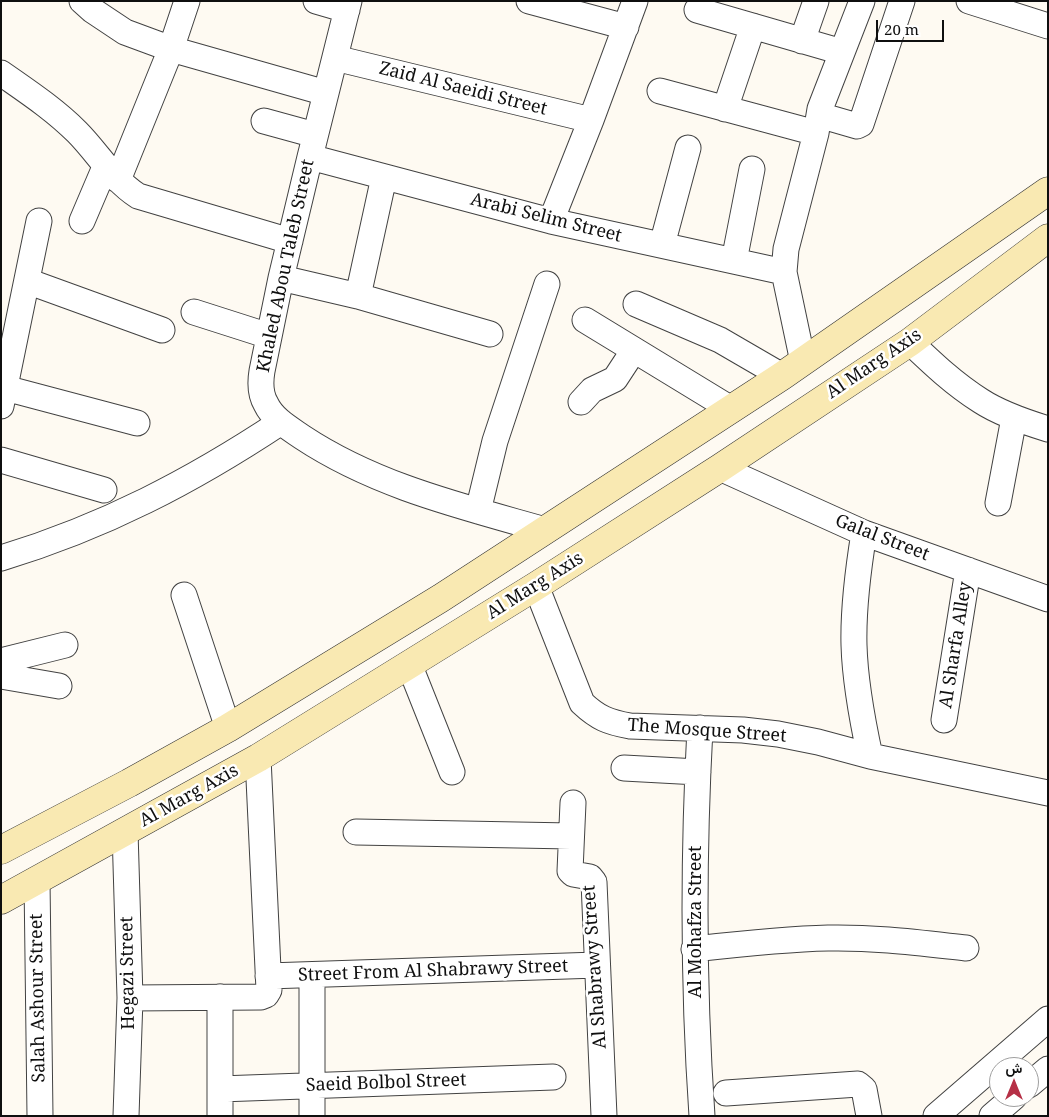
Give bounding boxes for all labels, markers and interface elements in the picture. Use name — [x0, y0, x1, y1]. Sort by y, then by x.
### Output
scale bar — [879, 10, 946, 42]
text: 20 m — [884, 19, 919, 39]
street label: Zaid Al Saeidi Street — [377, 58, 549, 120]
street label: Khaled Abou Taleb Street — [253, 158, 319, 374]
street label: Arabi Selim Street — [468, 189, 624, 247]
street label: Al Marg Axis — [822, 324, 926, 404]
street label: Galal Street — [832, 510, 932, 566]
street label: Al Marg Axis — [483, 548, 587, 624]
street label: Al Sharfa Alley — [935, 580, 977, 710]
street label: The Mosque Street — [627, 715, 787, 747]
street label: Al Marg Axis — [136, 760, 242, 832]
street label: Al Mohafza Street — [685, 846, 707, 998]
street label: Al Shabrawy Street — [579, 884, 611, 1050]
street label: Salah Ashour Street — [26, 913, 50, 1083]
street label: Hegazi Street — [116, 916, 140, 1030]
street label: Street From Al Shabrawy Street — [298, 955, 568, 987]
north arrow — [989, 1057, 1039, 1107]
text: ش — [1006, 1058, 1022, 1077]
street label: Saeid Bolbol Street — [305, 1069, 467, 1097]

